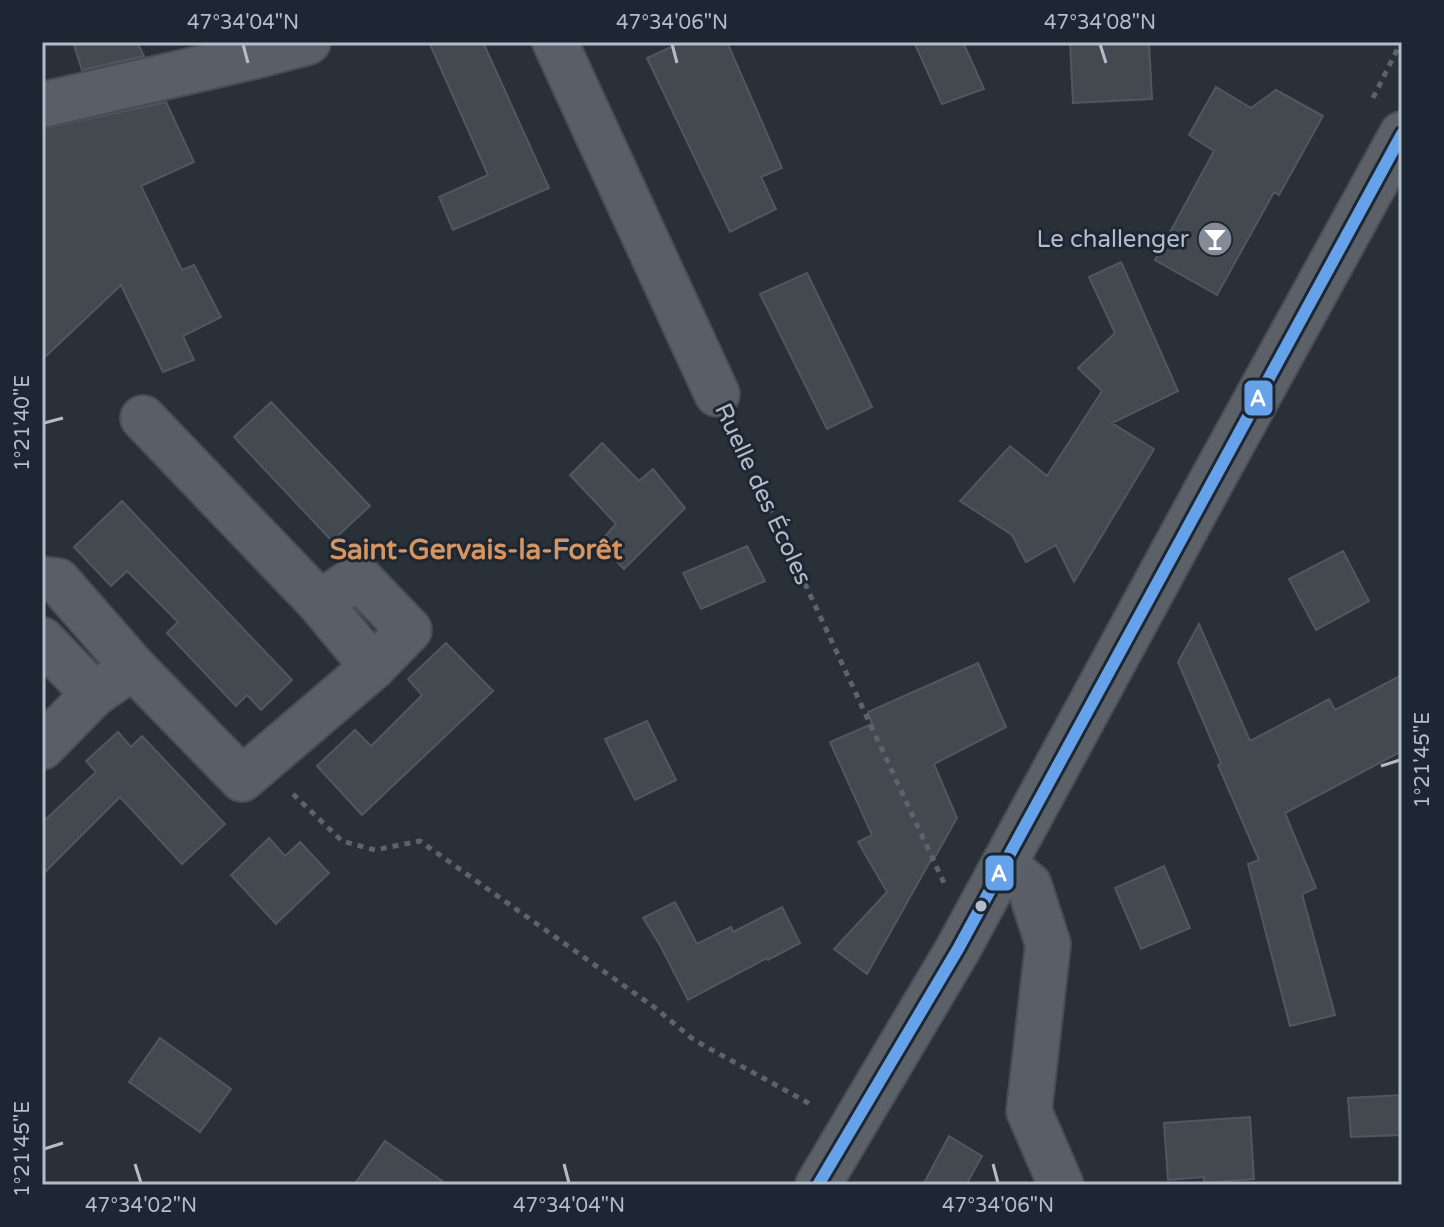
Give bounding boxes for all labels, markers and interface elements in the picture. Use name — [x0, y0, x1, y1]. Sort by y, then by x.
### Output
text: 47°34'04"N — [187, 11, 299, 35]
text: 47°34'06"N — [616, 11, 728, 35]
text: 47°34'08"N — [1044, 11, 1156, 35]
bar icon: Le challenger — [1196, 220, 1234, 258]
place label: Le challenger — [1036, 225, 1190, 254]
text: 1°21'40"E — [11, 375, 35, 471]
line badge: A — [1243, 379, 1274, 417]
text: A — [1250, 386, 1266, 412]
street label: Ruelle des Écoles — [708, 398, 819, 589]
district label: Saint-Gervais-la-Forêt — [330, 533, 623, 567]
text: 1°21'45"E — [1411, 712, 1435, 808]
line badge: A — [984, 854, 1015, 892]
text: A — [991, 861, 1007, 887]
unlabelled marker — [973, 898, 989, 914]
text: 1°21'45"E — [11, 1101, 35, 1197]
text: 47°34'02"N — [85, 1194, 197, 1218]
text: 47°34'04"N — [513, 1194, 625, 1218]
text: 47°34'06"N — [942, 1194, 1054, 1218]

